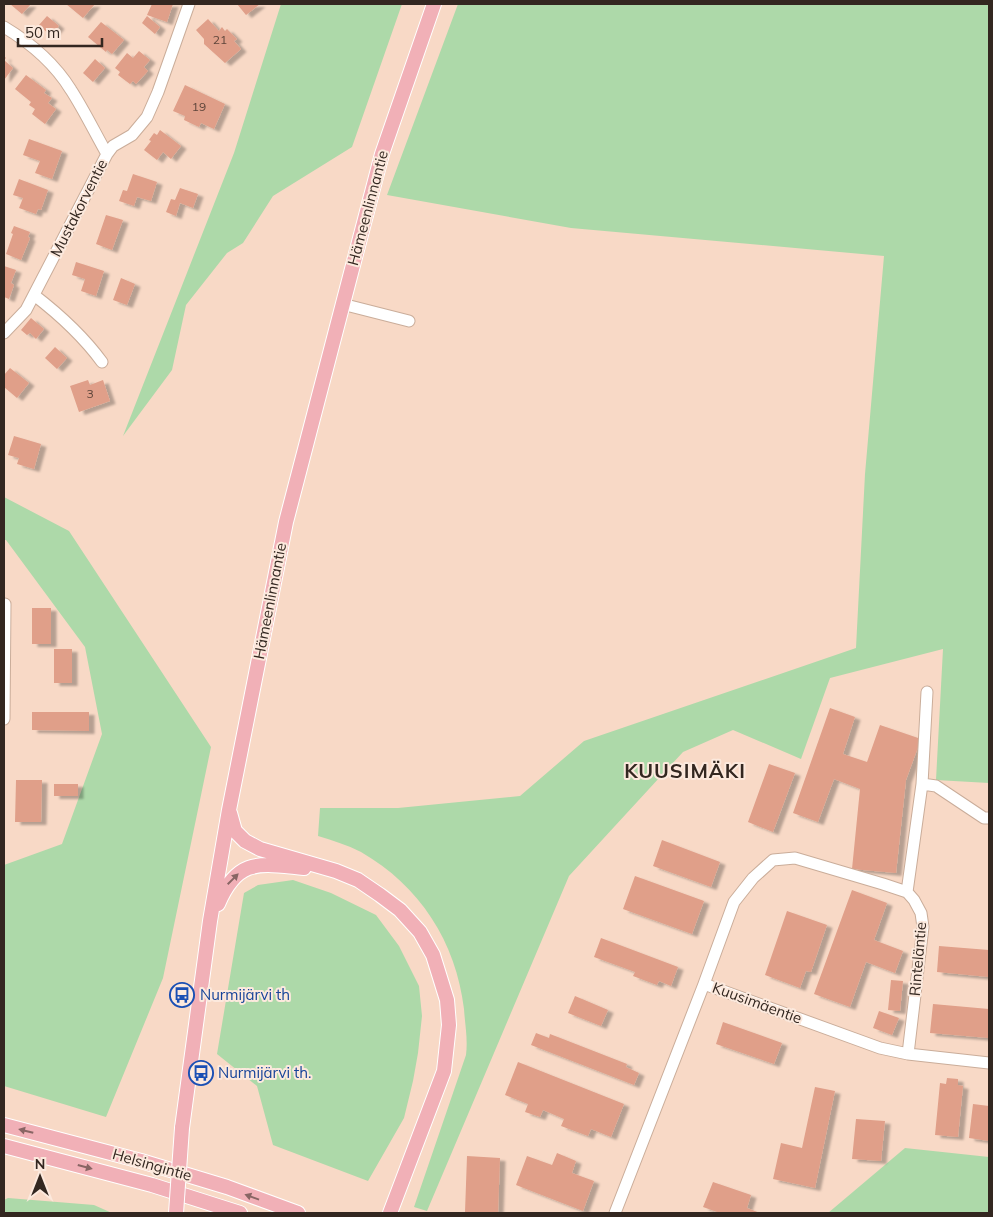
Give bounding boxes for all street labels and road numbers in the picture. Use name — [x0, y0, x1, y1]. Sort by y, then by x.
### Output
street label: Hämeenlinnantie — [343, 148, 392, 267]
street label: Mustakorventie — [46, 156, 111, 260]
street label: Hämeenlinnantie — [249, 541, 290, 661]
street label: Rinteläntie — [905, 921, 930, 997]
street label: Kuusimäentie — [710, 978, 804, 1027]
street label: Helsingintie — [110, 1144, 194, 1185]

